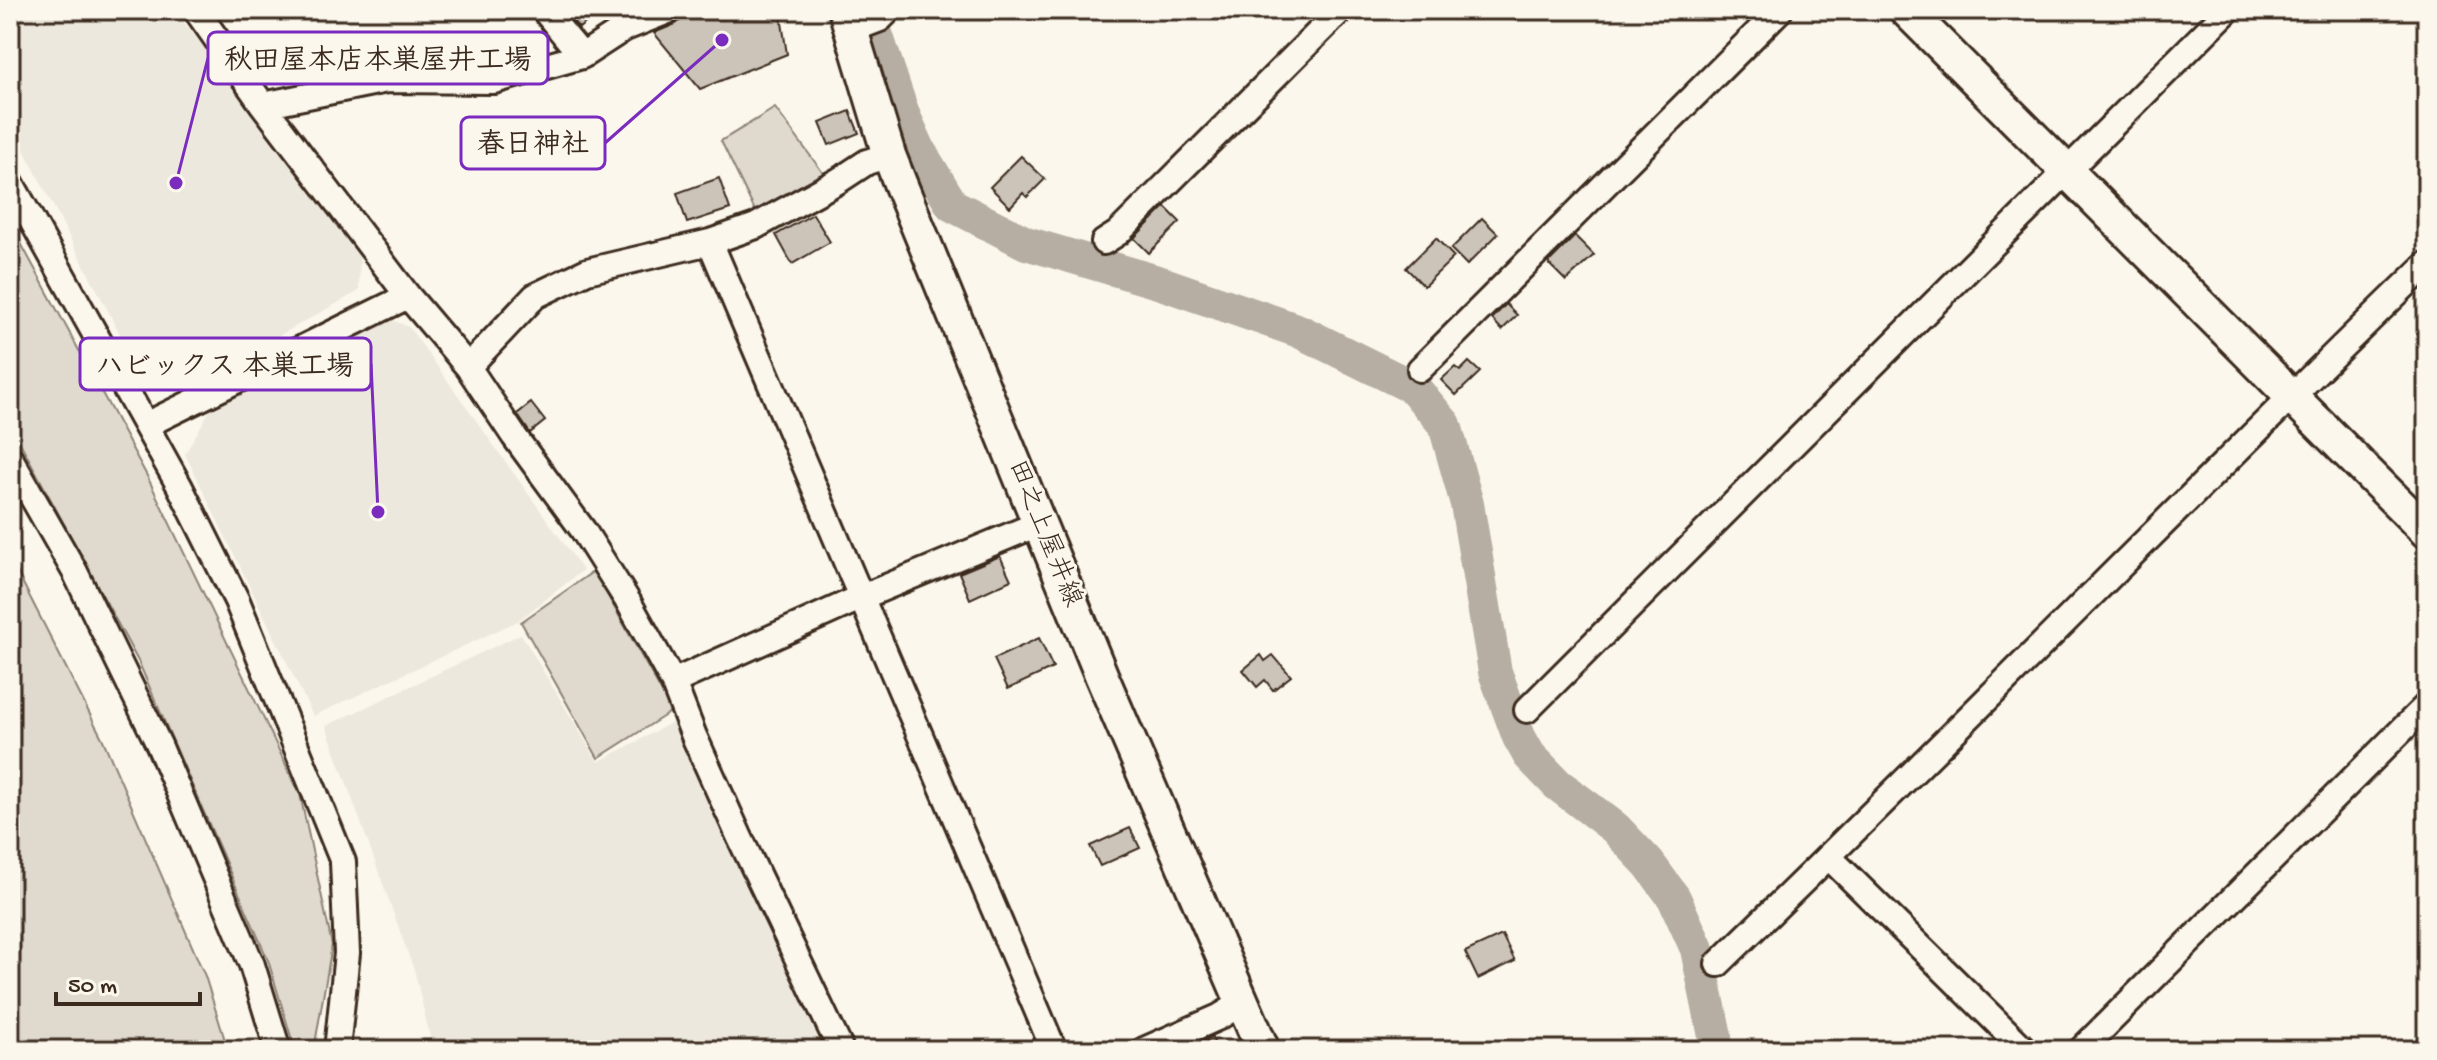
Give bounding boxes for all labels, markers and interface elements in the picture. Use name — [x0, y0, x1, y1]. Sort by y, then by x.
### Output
callout: 秋田屋本店本巣屋井工場 — [208, 32, 548, 84]
text: 秋田屋本店本巣屋井工場 — [224, 44, 532, 79]
callout: 春日神社 — [461, 117, 605, 169]
text: 春日神社 — [477, 128, 589, 163]
callout: ハビックス 本巣工場 — [80, 338, 371, 390]
text: ハビックス 本巣工場 — [96, 350, 354, 385]
street label: 田之上屋井線 — [999, 455, 1088, 612]
scale bar — [56, 956, 200, 1006]
text: 50 m — [68, 973, 117, 1002]

